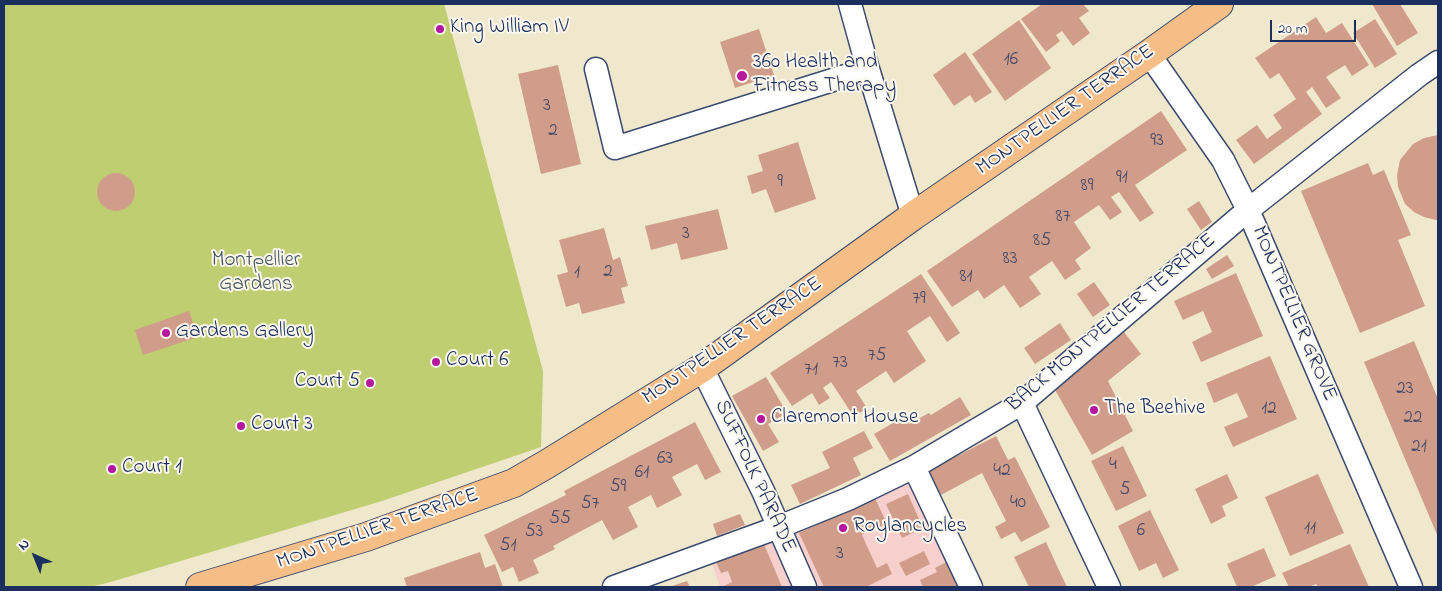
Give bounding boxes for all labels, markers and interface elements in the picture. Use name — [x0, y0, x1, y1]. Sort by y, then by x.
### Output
scale bar — [1272, 10, 1358, 42]
place label: King William IV — [450, 16, 569, 42]
text: 20 m — [1278, 18, 1307, 40]
marker: King William IV — [434, 23, 446, 35]
street label: MONTPELLIER TERRACE — [972, 40, 1160, 182]
house number: 16 — [1004, 50, 1018, 72]
place label: 360 Health and Fitness Therapy — [753, 51, 896, 101]
marker: 360 Health and Fitness Therapy — [735, 69, 749, 83]
house number: 3 — [543, 96, 551, 118]
house number: 2 — [548, 121, 558, 143]
house number: 93 — [1150, 131, 1164, 153]
house number: 91 — [1116, 168, 1128, 190]
house number: 9 — [777, 172, 783, 194]
house number: 89 — [1081, 176, 1093, 198]
house number: 87 — [1056, 207, 1070, 229]
street label: MONTPELLIER GROVE — [1245, 223, 1341, 405]
house number: 3 — [682, 224, 690, 246]
street label: BACK MONTPELLIER TERRACE — [1002, 229, 1222, 419]
house number: 85 — [1033, 231, 1051, 253]
park label: Montpellier Gardens — [212, 249, 300, 299]
house number: 83 — [1003, 249, 1017, 271]
house number: 2 — [603, 262, 613, 284]
house number: 1 — [574, 263, 580, 285]
house number: 81 — [959, 267, 973, 289]
street label: MONTPELLIER TERRACE — [638, 272, 828, 412]
house number: 79 — [912, 289, 926, 311]
place label: Gardens Gallery — [176, 320, 314, 346]
marker: Gardens Gallery — [160, 327, 172, 339]
house number: 75 — [868, 346, 886, 368]
place label: Court 6 — [446, 349, 508, 375]
house number: 73 — [832, 353, 848, 375]
marker: Court 6 — [430, 356, 442, 368]
house number: 71 — [804, 360, 818, 382]
place label: Court 5 — [295, 370, 360, 396]
marker: Court 5 — [364, 377, 376, 389]
house number: 23 — [1396, 379, 1414, 401]
street label: SUFFOLK PARADE — [708, 397, 800, 557]
place label: The Beehive — [1104, 397, 1206, 423]
house number: 12 — [1261, 399, 1277, 421]
marker: The Beehive — [1088, 404, 1100, 416]
place label: Claremont House — [771, 406, 918, 432]
house number: 22 — [1404, 408, 1422, 430]
place label: Court 3 — [251, 413, 313, 439]
marker: Claremont House — [755, 413, 767, 425]
marker: Court 3 — [235, 420, 247, 432]
house number: 21 — [1411, 437, 1427, 459]
house number: 63 — [657, 449, 673, 471]
house number: 4 — [1109, 455, 1117, 477]
place label: Court 1 — [122, 456, 182, 482]
house number: 42 — [993, 461, 1011, 483]
marker: Court 1 — [106, 463, 118, 475]
house number: 61 — [635, 463, 649, 485]
house number: 59 — [610, 477, 626, 499]
house number: 5 — [1120, 480, 1130, 502]
street label: MONTPELLIER TERRACE — [274, 484, 482, 576]
house number: 40 — [1010, 493, 1026, 515]
house number: 57 — [581, 494, 599, 516]
house number: 55 — [549, 509, 571, 531]
place label: Roylancycles — [853, 515, 967, 541]
house number: 11 — [1304, 519, 1316, 541]
house number: 6 — [1137, 521, 1145, 543]
house number: 53 — [525, 522, 543, 544]
marker: Roylancycles — [837, 522, 849, 534]
north arrow — [10, 531, 60, 581]
text: N — [14, 534, 35, 556]
house number: 51 — [500, 536, 516, 558]
house number: 3 — [836, 544, 844, 566]

